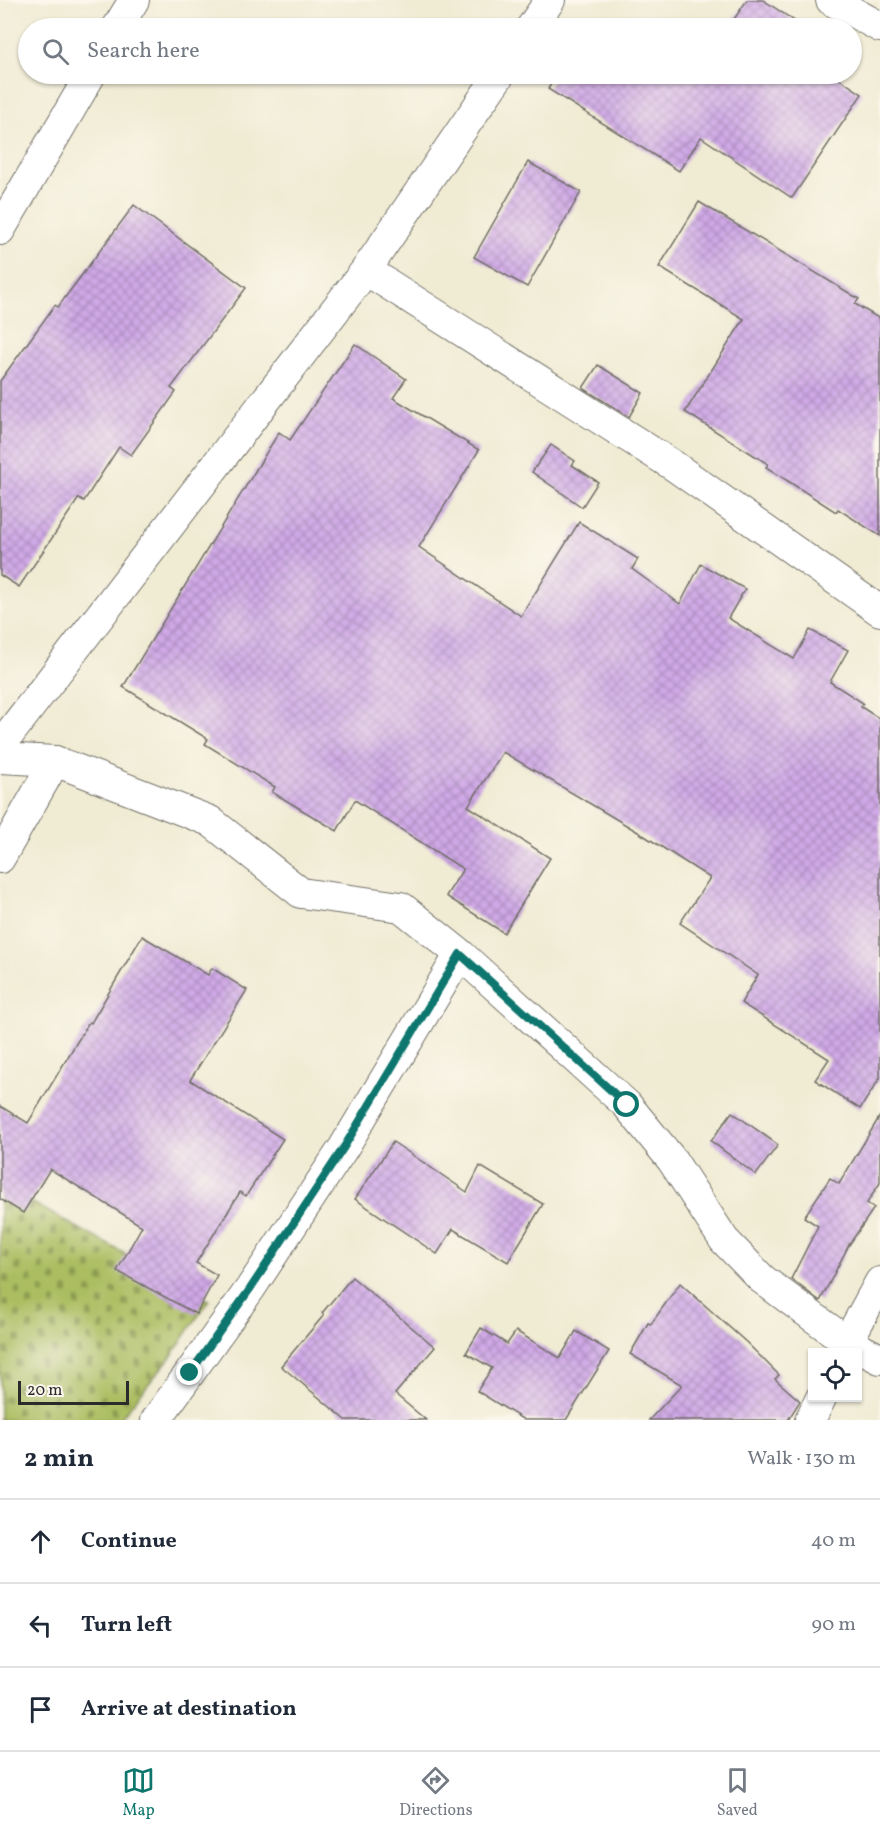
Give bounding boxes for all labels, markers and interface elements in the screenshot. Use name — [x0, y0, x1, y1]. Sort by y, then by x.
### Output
search box — [18, 18, 862, 84]
icon: search — [39, 35, 72, 68]
text: Search here — [87, 36, 200, 67]
route start — [613, 1091, 639, 1117]
map controls — [808, 1348, 862, 1402]
button: locate — [808, 1348, 862, 1402]
route end — [176, 1359, 202, 1385]
scale bar — [18, 1378, 129, 1406]
text: 20 m — [27, 1380, 62, 1402]
text: 2 min — [24, 1441, 94, 1477]
text: Walk · 130 m — [747, 1445, 856, 1473]
icon: ahead — [24, 1525, 57, 1558]
text: Continue — [81, 1526, 177, 1557]
text: 40 m — [811, 1527, 856, 1555]
icon: left — [24, 1609, 57, 1642]
text: Turn left — [81, 1610, 172, 1641]
text: 90 m — [812, 1611, 856, 1639]
icon: arrive — [24, 1693, 57, 1726]
text: Arrive at destination — [81, 1694, 297, 1725]
tab: Map — [122, 1764, 155, 1822]
tab: Directions — [399, 1764, 473, 1822]
tab: Saved — [717, 1764, 758, 1822]

